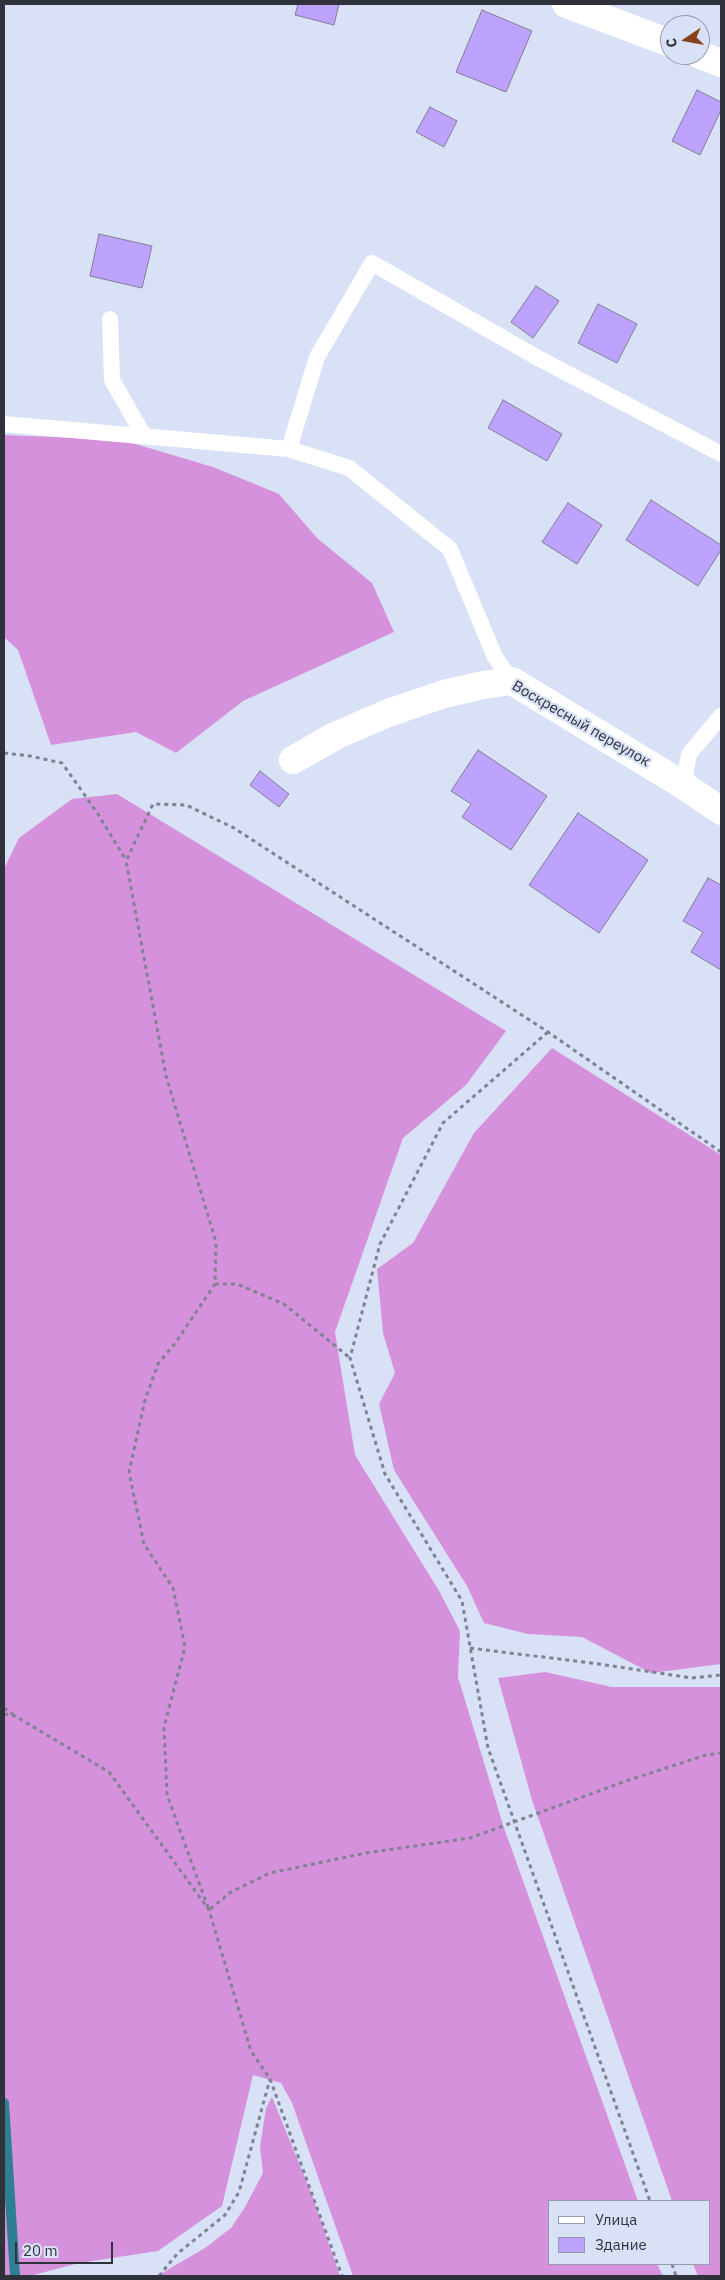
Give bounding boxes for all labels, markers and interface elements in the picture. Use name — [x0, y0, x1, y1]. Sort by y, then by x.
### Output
north arrow — [660, 15, 710, 65]
text: С — [662, 37, 681, 49]
street label: Воскресный переулок — [509, 677, 653, 771]
legend — [548, 2200, 710, 2265]
text: Улица — [595, 2210, 637, 2229]
scale bar — [18, 2232, 115, 2264]
text: Здание — [595, 2235, 647, 2254]
text: 20 m — [23, 2241, 58, 2260]

